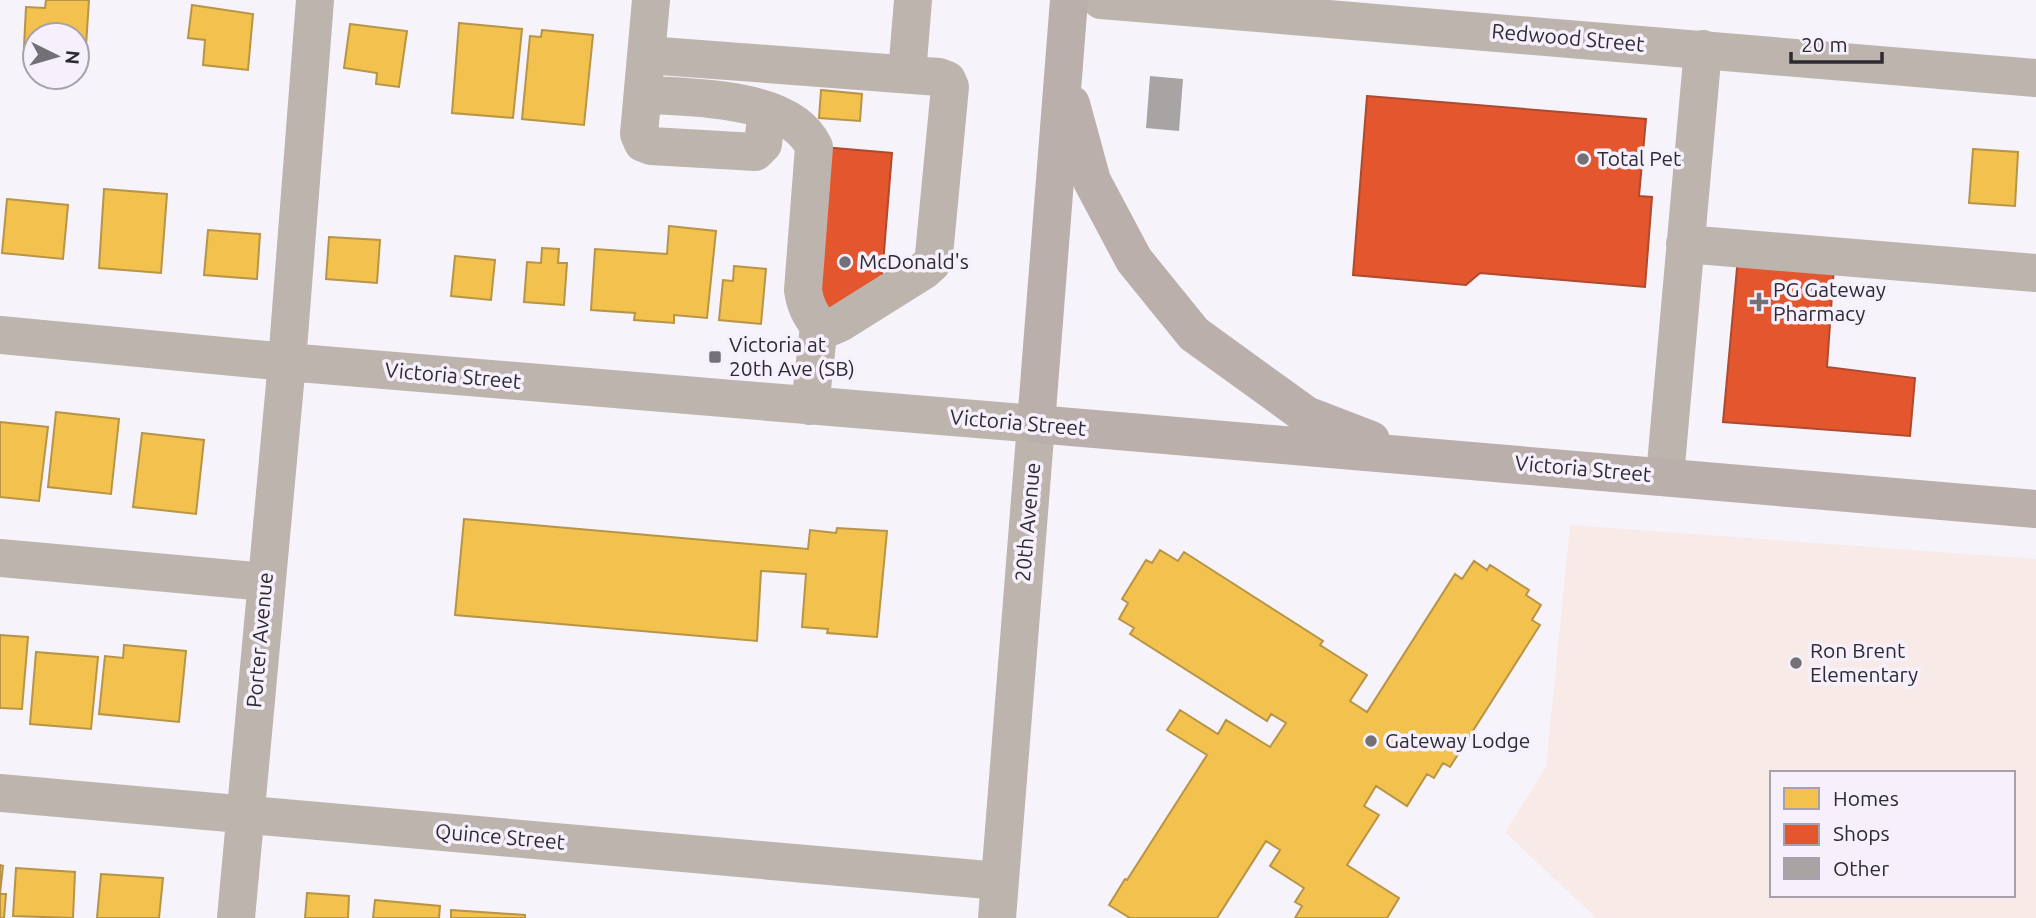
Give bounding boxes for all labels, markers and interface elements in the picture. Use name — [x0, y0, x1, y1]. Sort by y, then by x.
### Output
street label: Redwood Street — [1491, 18, 1646, 56]
north arrow — [21, 21, 91, 91]
scale bar — [1791, 21, 1882, 65]
text: 20 m — [1801, 32, 1848, 56]
text: N — [61, 49, 85, 66]
place label: Total Pet — [1597, 146, 1681, 170]
marker: Total Pet — [1575, 151, 1591, 167]
place label: McDonald's — [859, 249, 969, 273]
marker: McDonald's — [837, 254, 853, 270]
place label: PG Gateway Pharmacy — [1773, 277, 1886, 325]
marker: PG Gateway Pharmacy — [1751, 294, 1767, 310]
place label: Victoria at 20th Ave (SB) — [729, 332, 855, 380]
marker: Victoria at 20th Ave (SB) — [707, 349, 723, 365]
street label: Victoria Street — [384, 357, 522, 393]
street label: Victoria Street — [949, 404, 1087, 440]
street label: Victoria Street — [1514, 450, 1652, 486]
street label: 20th Avenue — [1010, 461, 1044, 582]
street label: Porter Avenue — [241, 571, 277, 709]
place label: Ron Brent Elementary — [1810, 638, 1918, 686]
marker: Ron Brent Elementary — [1788, 655, 1804, 671]
place label: Gateway Lodge — [1385, 728, 1530, 752]
marker: Gateway Lodge — [1363, 733, 1379, 749]
legend — [1770, 771, 2015, 897]
text: Homes — [1833, 786, 1899, 810]
street label: Quince Street — [434, 818, 566, 854]
text: Shops — [1833, 821, 1890, 845]
text: Other — [1833, 856, 1889, 880]

